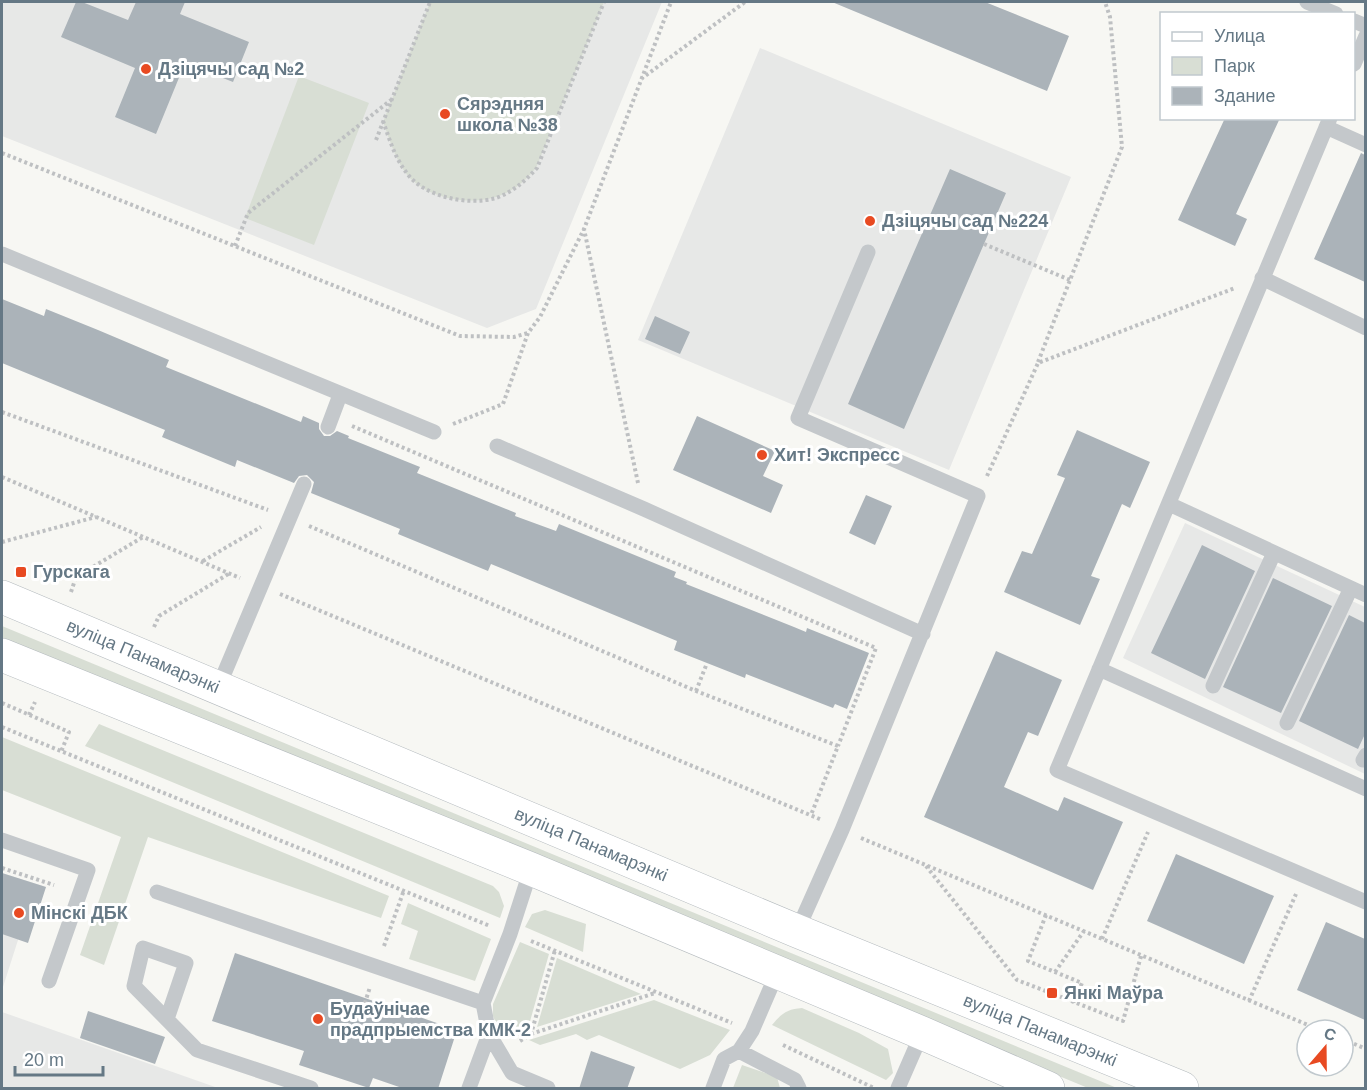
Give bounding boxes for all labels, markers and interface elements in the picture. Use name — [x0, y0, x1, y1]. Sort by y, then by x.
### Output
legend — [1160, 12, 1355, 120]
text: Улица — [1214, 26, 1266, 46]
text: Парк — [1214, 56, 1255, 76]
place label: Дзіцячы сад №2 — [158, 59, 304, 79]
marker: Дзіцячы сад №2 — [139, 62, 153, 76]
text: Здание — [1214, 86, 1275, 106]
place label: Сярэдняя школа №38 — [457, 94, 558, 135]
marker: Сярэдняя школа №38 — [438, 107, 452, 121]
place label: Дзіцячы сад №224 — [882, 211, 1048, 231]
marker: Дзіцячы сад №224 — [863, 214, 877, 228]
place label: Хит! Экспресс — [774, 445, 900, 465]
marker: Хит! Экспресс — [755, 448, 769, 462]
place label: Гурскага — [33, 562, 111, 582]
marker: Гурскага — [14, 565, 28, 579]
street label: вуліца Панамарэнкі — [64, 615, 223, 697]
street label: вуліца Панамарэнкі — [512, 804, 671, 885]
place label: Мінскі ДБК — [31, 903, 129, 923]
marker: Мінскі ДБК — [12, 906, 26, 920]
place label: Янкі Маўра — [1064, 983, 1164, 1003]
marker: Янкі Маўра — [1045, 986, 1059, 1000]
street label: вуліца Панамарэнкі — [961, 990, 1120, 1070]
place label: Будаўнічае прадпрыемства КМК-2 — [330, 999, 531, 1040]
marker: Будаўнічае прадпрыемства КМК-2 — [311, 1012, 325, 1026]
north arrow — [1295, 1018, 1355, 1078]
text: С — [1322, 1024, 1339, 1044]
scale bar — [15, 1039, 104, 1077]
text: 20 m — [24, 1050, 64, 1070]

